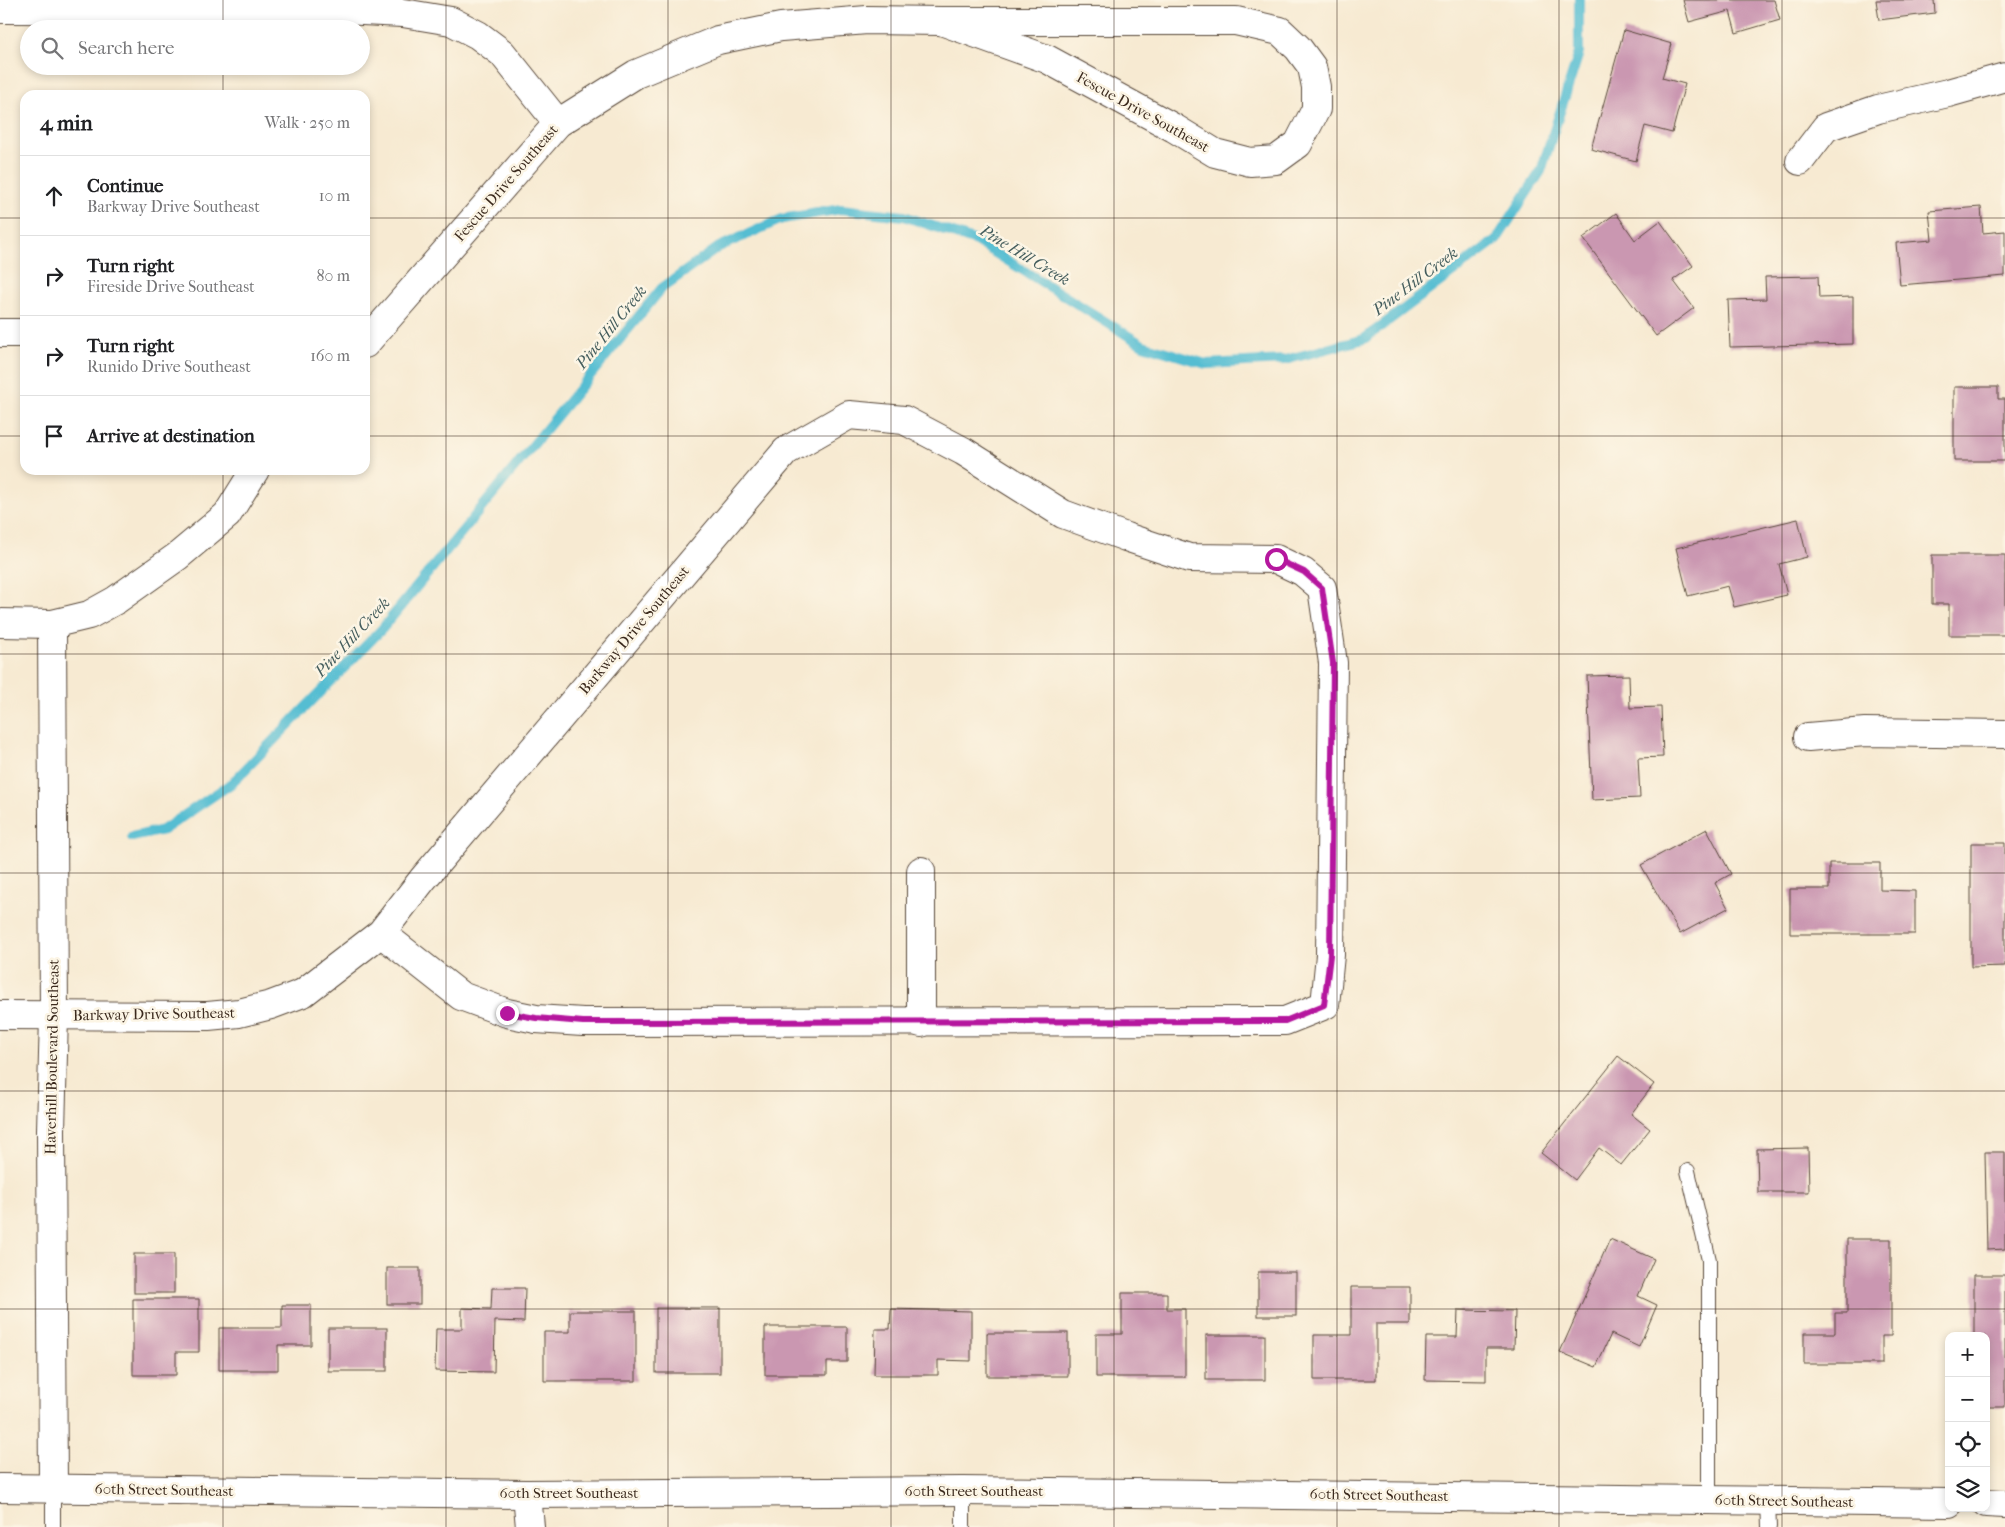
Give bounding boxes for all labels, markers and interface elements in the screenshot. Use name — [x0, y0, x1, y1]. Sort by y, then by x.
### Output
search box — [20, 20, 370, 75]
icon: search — [38, 34, 66, 62]
text: Search here — [78, 37, 174, 59]
street label: Fescue Drive Southeast — [1073, 68, 1213, 156]
text: 4 min — [40, 111, 93, 135]
text: Walk · 250 m — [265, 113, 350, 132]
street label: Fescue Drive Southeast — [450, 120, 562, 245]
text: Continue — [87, 175, 163, 197]
icon: ahead — [40, 182, 68, 210]
text: 10 m — [319, 186, 350, 205]
text: Barkway Drive Southeast — [87, 197, 260, 216]
water label: Pine Hill Creek — [976, 220, 1073, 289]
water label: Pine Hill Creek — [1368, 243, 1461, 320]
text: Turn right — [87, 255, 174, 277]
icon: right — [40, 262, 68, 290]
text: 80 m — [316, 266, 350, 285]
text: Fireside Drive Southeast — [87, 277, 255, 296]
water label: Pine Hill Creek — [571, 282, 650, 373]
text: Turn right — [87, 335, 174, 357]
icon: right — [40, 342, 68, 370]
text: 160 m — [310, 346, 350, 365]
text: Runido Drive Southeast — [87, 357, 251, 376]
icon: arrive — [40, 422, 68, 450]
text: Arrive at destination — [87, 425, 255, 447]
route start — [1265, 548, 1288, 571]
street label: Barkway Drive Southeast — [575, 562, 693, 698]
water label: Pine Hill Creek — [310, 593, 394, 681]
street label: Haverhill Boulevard Southeast — [41, 959, 63, 1155]
route end — [496, 1002, 519, 1025]
street label: Barkway Drive Southeast — [73, 1004, 236, 1024]
map controls — [1945, 1332, 1990, 1512]
button: + — [1945, 1332, 1990, 1377]
button: − — [1945, 1377, 1990, 1422]
button: locate — [1945, 1422, 1990, 1467]
button: layers — [1945, 1467, 1990, 1512]
street label: 60th Street Southeast — [94, 1480, 234, 1500]
street label: 60th Street Southeast — [905, 1482, 1044, 1500]
street label: 60th Street Southeast — [500, 1484, 639, 1502]
street label: 60th Street Southeast — [1309, 1485, 1449, 1505]
street label: 60th Street Southeast — [1714, 1491, 1854, 1511]

